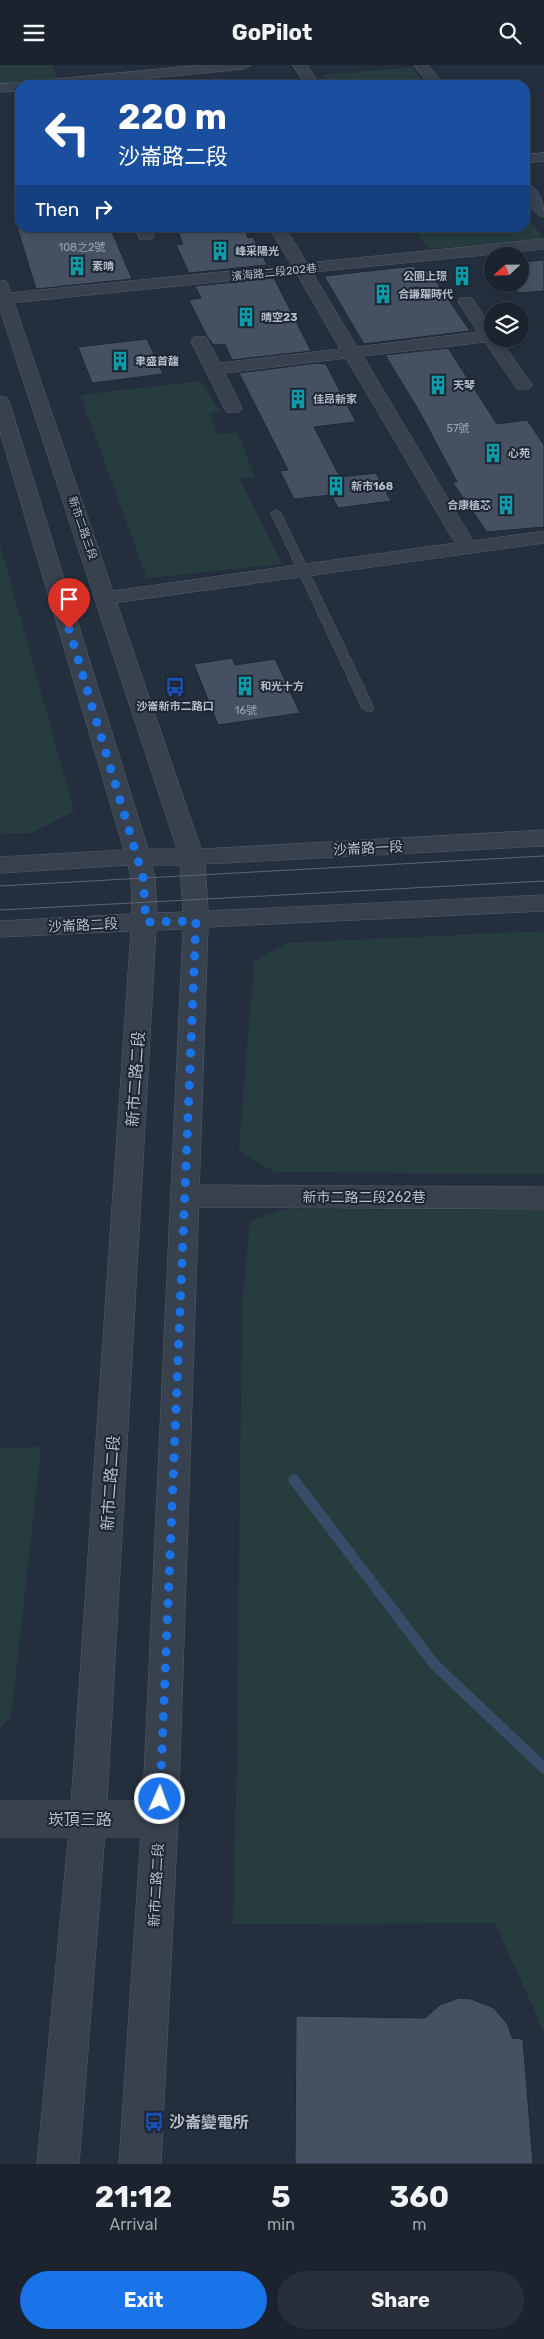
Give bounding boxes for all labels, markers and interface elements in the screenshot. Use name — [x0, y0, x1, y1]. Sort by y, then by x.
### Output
icon: menu — [20, 19, 48, 47]
text: GoPilot — [232, 19, 312, 46]
icon: search — [496, 19, 524, 47]
text: 220 m — [118, 96, 227, 138]
icon: left — [35, 100, 100, 165]
text: 沙崙路二段 — [118, 143, 228, 170]
icon: right — [89, 195, 117, 223]
text: Then — [35, 198, 79, 221]
building icon: 峰采陽光 — [209, 240, 231, 262]
house number: 108之2號 — [58, 241, 106, 254]
place label: 峰采陽光 — [235, 245, 279, 258]
north arrow — [484, 247, 529, 293]
map controls — [484, 247, 529, 347]
building icon: 素晴 — [66, 255, 88, 277]
place label: 素晴 — [92, 260, 114, 273]
street label: 濱海路二段202巷 — [231, 262, 317, 283]
building icon: 公園上璟 — [451, 265, 473, 287]
place label: 公園上璟 — [403, 270, 447, 283]
building icon: 合謙躍時代 — [372, 283, 394, 305]
place label: 合謙躍時代 — [398, 288, 453, 301]
button: layers — [484, 302, 529, 347]
building icon: 晴空23 — [235, 306, 257, 328]
place label: 晴空23 — [261, 311, 297, 324]
building icon: 聿盛首馥 — [109, 350, 131, 372]
place label: 聿盛首馥 — [135, 355, 179, 368]
building icon: 天琴 — [427, 374, 449, 396]
place label: 天琴 — [453, 379, 475, 392]
building icon: 佳昂新家 — [287, 388, 309, 410]
place label: 佳昂新家 — [313, 393, 357, 406]
house number: 57號 — [446, 422, 470, 435]
building icon: 心苑 — [482, 442, 504, 464]
place label: 心苑 — [508, 447, 530, 460]
building icon: 新市168 — [325, 475, 347, 497]
place label: 新市168 — [351, 480, 393, 493]
building icon: 合康植芯 — [495, 494, 517, 516]
street label: 新市二路三段 — [66, 495, 99, 561]
place label: 合康植芯 — [447, 499, 491, 512]
pin — [48, 578, 90, 629]
icon: arrive — [55, 585, 83, 613]
building icon: 和光十方 — [234, 675, 256, 697]
bus stop icon: 沙崙新市二路口 — [164, 676, 186, 698]
place label: 和光十方 — [260, 680, 304, 693]
place label: 沙崙新市二路口 — [137, 700, 214, 713]
house number: 16號 — [235, 704, 257, 717]
street label: 沙崙路一段 — [333, 838, 403, 859]
street label: 沙崙路二段 — [48, 915, 118, 936]
street label: 新市二路二段 — [123, 1030, 148, 1128]
street label: 新市二路二段262巷 — [303, 1189, 425, 1206]
street label: 新市二路二段 — [98, 1434, 123, 1532]
position arrow — [133, 1772, 185, 1824]
street label: 崁頂三路 — [48, 1810, 112, 1829]
street label: 新市二路二段 — [146, 1843, 167, 1927]
bus stop icon: 沙崙變電所 — [143, 2111, 165, 2133]
place label: 沙崙變電所 — [169, 2113, 249, 2132]
text: 21:12 — [95, 2179, 172, 2215]
text: 5 — [271, 2179, 291, 2215]
text: 360 — [390, 2179, 449, 2215]
text: Arrival — [110, 2215, 158, 2234]
text: min — [267, 2215, 295, 2234]
text: m — [412, 2215, 427, 2234]
button: Exit — [20, 2271, 267, 2329]
button: Share — [277, 2271, 524, 2329]

